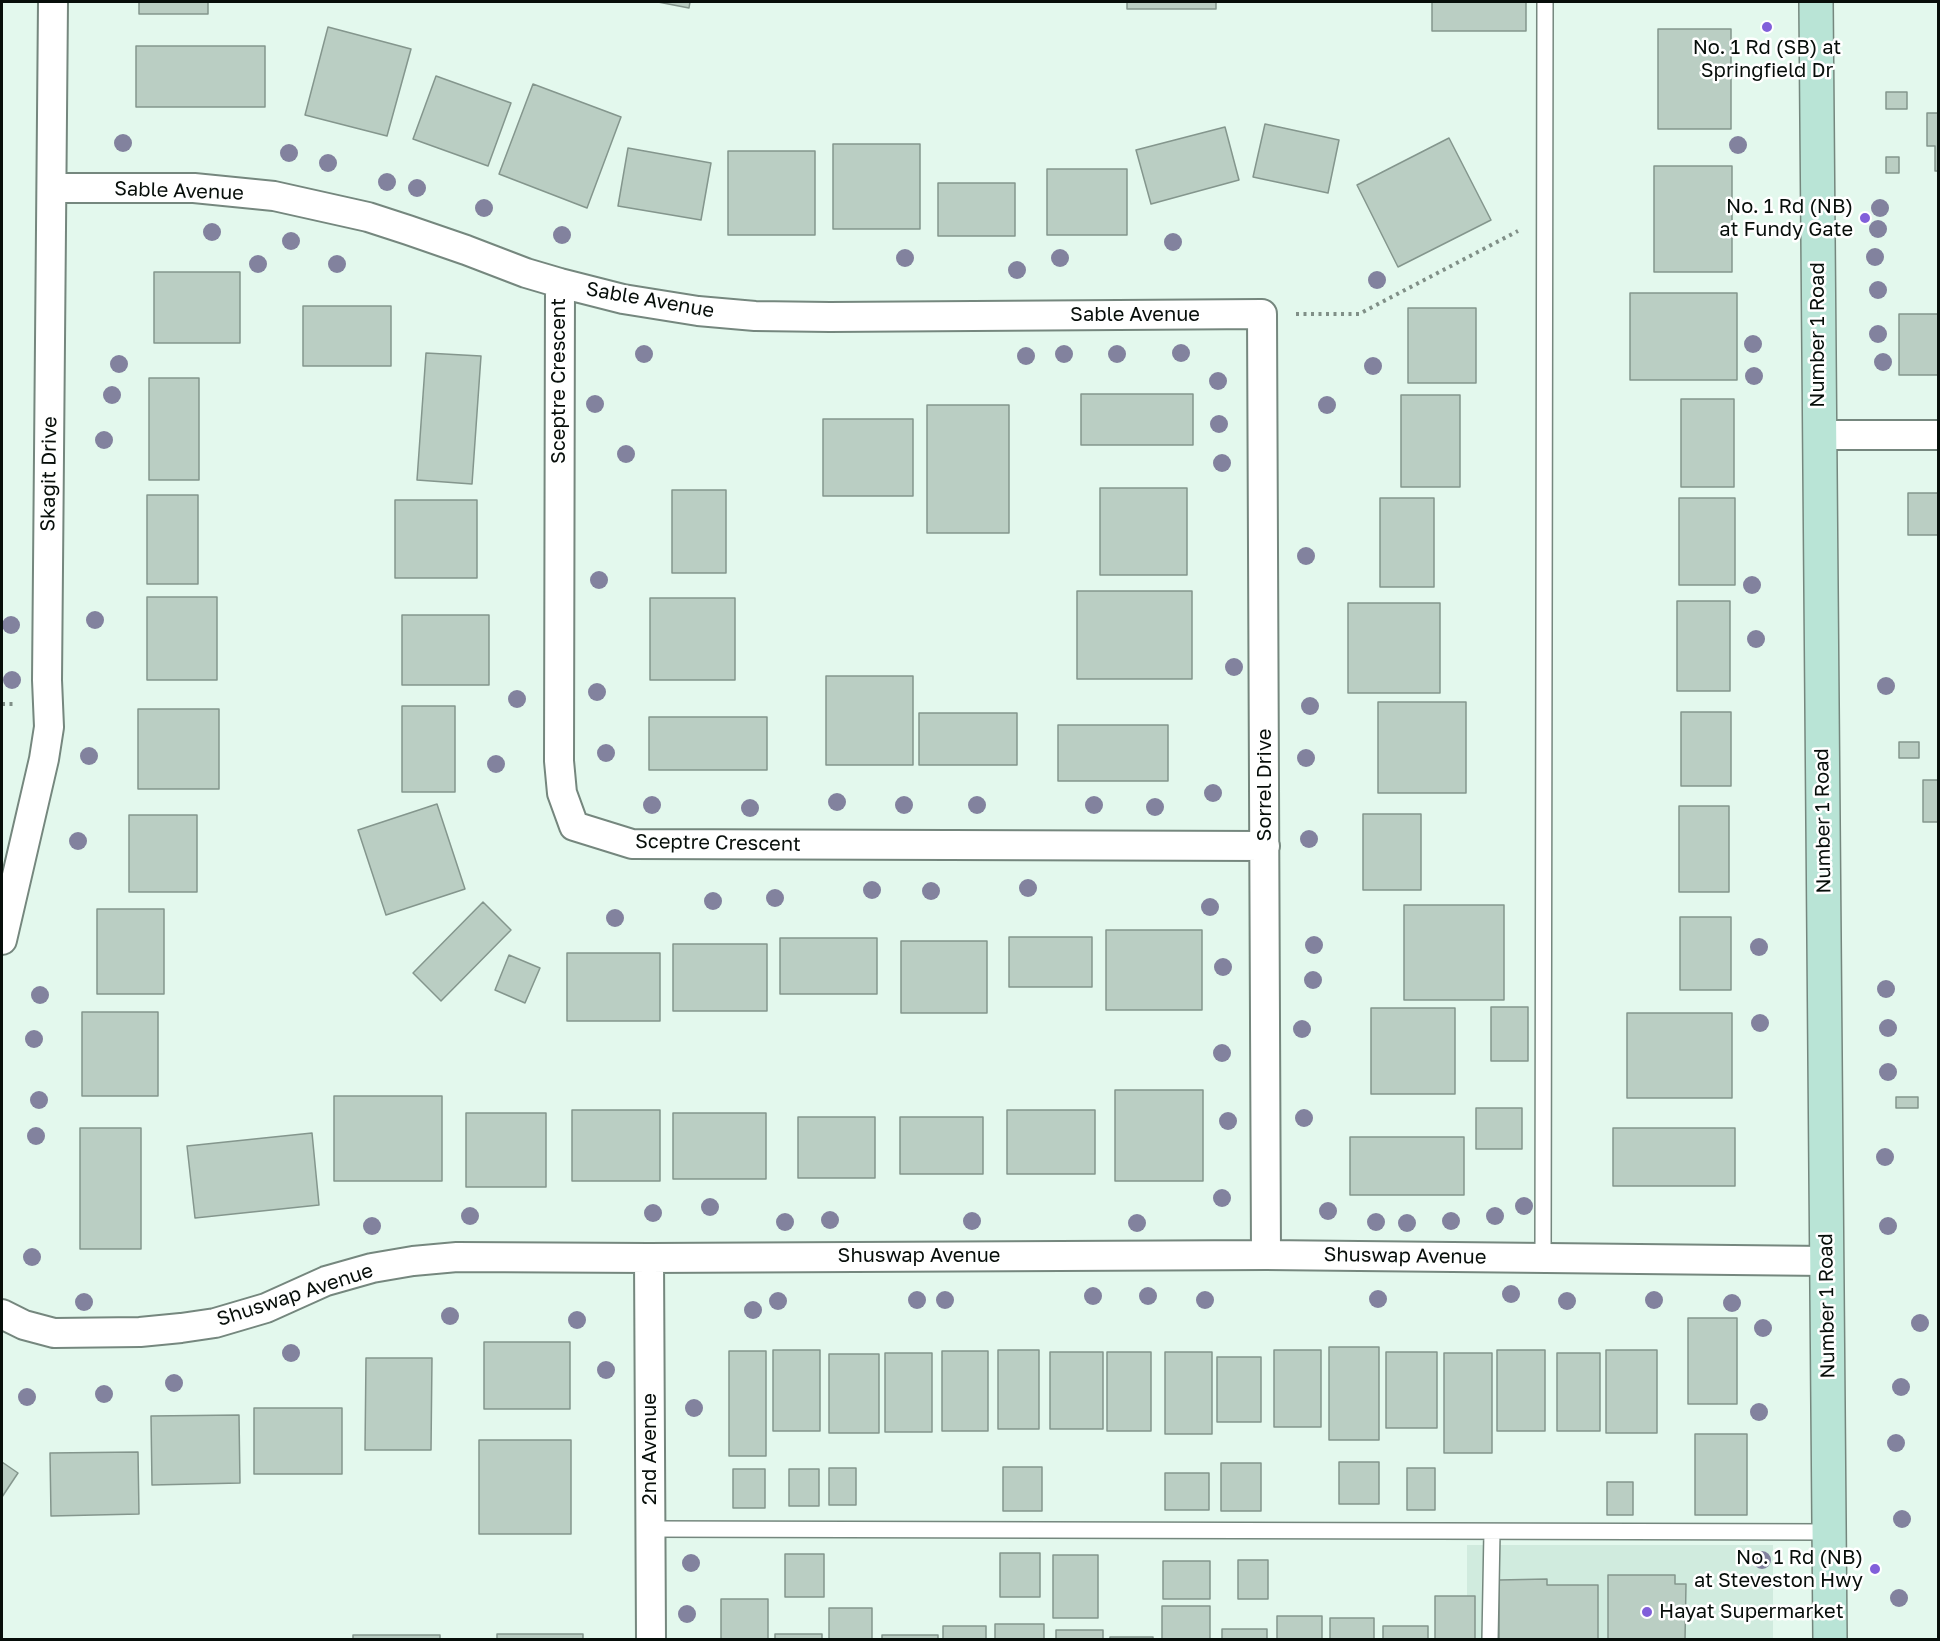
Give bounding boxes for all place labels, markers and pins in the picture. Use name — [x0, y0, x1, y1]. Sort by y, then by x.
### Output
marker: No. 1 Rd (SB) at Springfield Dr — [1760, 20, 1774, 34]
place label: No. 1 Rd (SB) at Springfield Dr — [1693, 36, 1841, 83]
place label: No. 1 Rd (NB) at Fundy Gate — [1719, 195, 1853, 242]
marker: No. 1 Rd (NB) at Fundy Gate — [1858, 211, 1872, 225]
place label: No. 1 Rd (NB) at Steveston Hwy — [1694, 1546, 1863, 1593]
marker: No. 1 Rd (NB) at Steveston Hwy — [1868, 1562, 1882, 1576]
place label: Hayat Supermarket — [1659, 1600, 1844, 1624]
marker: Hayat Supermarket — [1640, 1605, 1654, 1619]

